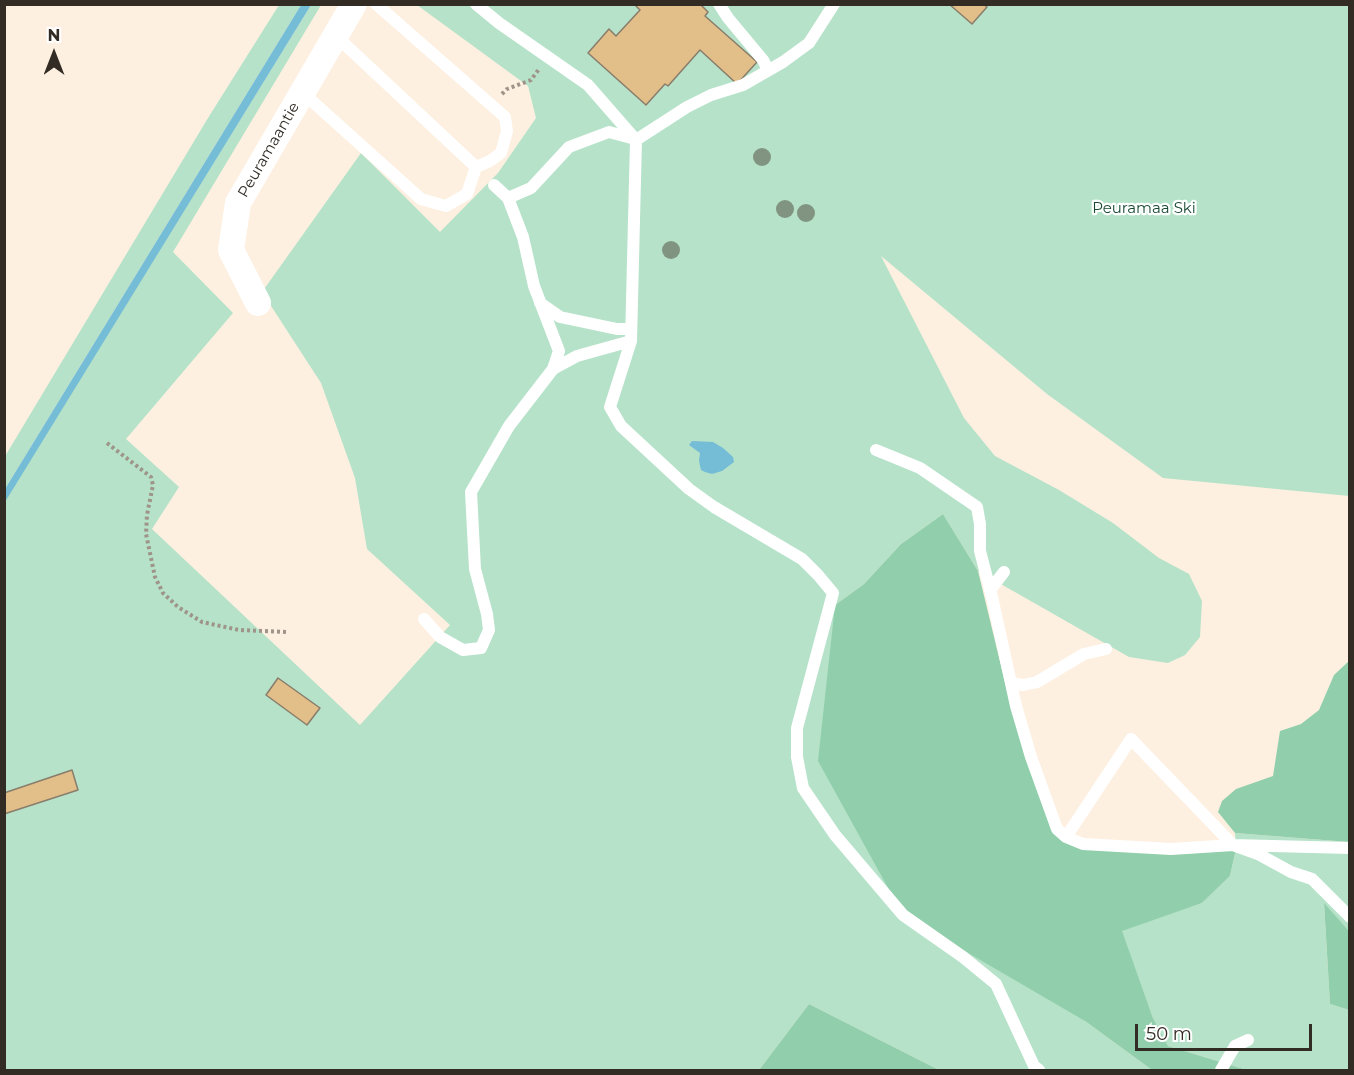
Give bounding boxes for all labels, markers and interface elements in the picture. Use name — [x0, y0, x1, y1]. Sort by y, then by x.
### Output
north arrow — [24, 24, 84, 84]
text: N — [48, 26, 60, 45]
street label: Peuramaantie — [234, 99, 304, 201]
park label: Peuramaa Ski — [1092, 200, 1196, 218]
scale bar — [1138, 1012, 1315, 1050]
text: 50 m — [1146, 1023, 1192, 1045]

